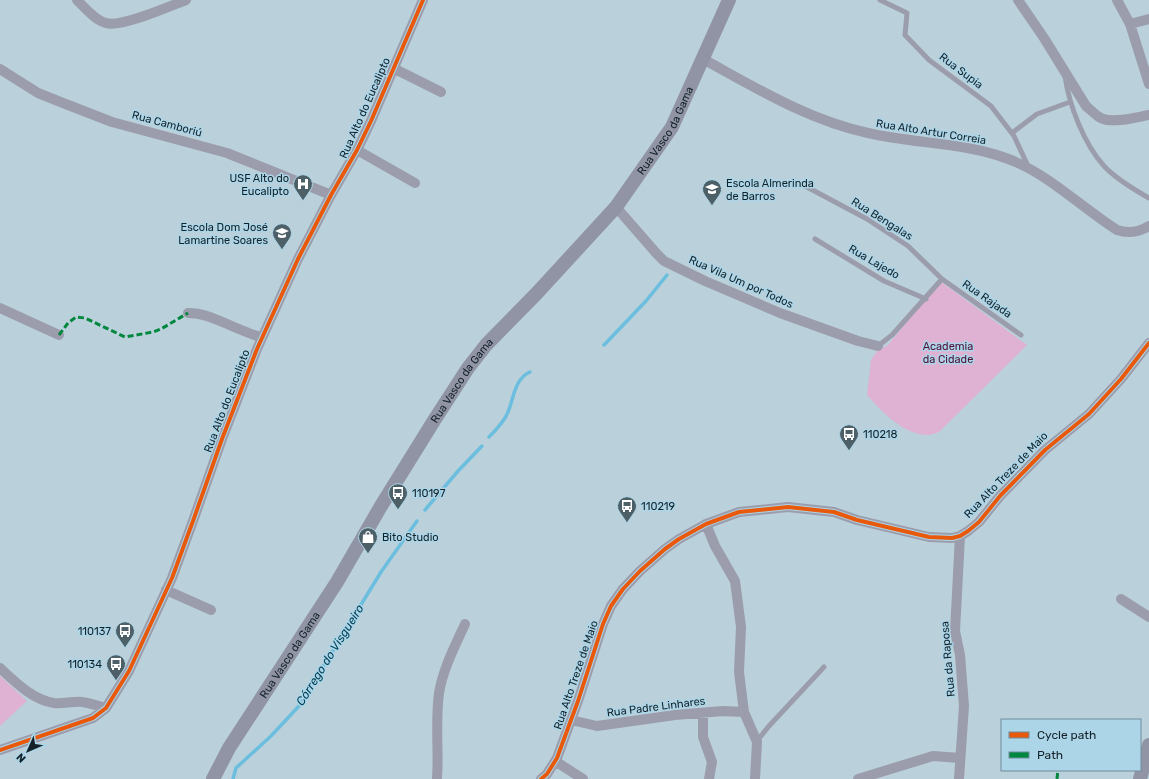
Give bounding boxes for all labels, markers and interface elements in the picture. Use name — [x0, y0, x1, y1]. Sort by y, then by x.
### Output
street label: Rua Supia — [937, 50, 985, 92]
street label: Rua Alto do Eucalipto — [337, 56, 393, 160]
street label: Rua Vasco da Gama — [634, 84, 696, 177]
street label: Rua Camboriú — [130, 108, 204, 140]
street label: Rua Alto Artur Correia — [875, 117, 987, 147]
place label: USF Alto do Eucalipto — [230, 172, 289, 198]
hospital icon: USF Alto do Eucalipto — [292, 173, 314, 201]
place label: Escola Almerinda de Barros — [726, 177, 814, 203]
school or university icon: Escola Almerinda de Barros — [701, 178, 723, 206]
street label: Rua Bengalas — [849, 195, 915, 243]
place label: Escola Dom José Lamartine Soares — [178, 221, 268, 247]
school or university icon: Escola Dom José Lamartine Soares — [271, 222, 293, 250]
street label: Rua Lajedo — [846, 242, 902, 282]
street label: Rua Vila Um por Todos — [687, 253, 796, 311]
street label: Rua Rajada — [960, 277, 1014, 321]
street label: Rua Vasco da Gama — [428, 335, 496, 425]
park label: Academia da Cidade — [923, 340, 973, 366]
street label: Rua Alto do Eucalipto — [201, 348, 253, 454]
bus stop icon: 110218 — [838, 423, 860, 451]
place label: 110218 — [863, 428, 898, 441]
street label: Rua Alto Treze de Maio — [962, 429, 1050, 521]
bus stop icon: 110197 — [387, 482, 409, 510]
place label: 110197 — [412, 487, 446, 500]
bus stop icon: 110219 — [616, 495, 638, 523]
place label: 110219 — [641, 500, 675, 513]
shop icon: Bito Studio — [357, 526, 379, 554]
place label: Bito Studio — [382, 531, 439, 544]
water label: Córrego do Visgueiro — [293, 602, 367, 708]
street label: Rua Vasco da Gama — [257, 609, 322, 701]
street label: Rua Alto Treze de Maio — [551, 619, 601, 731]
bus stop icon: 110137 — [114, 620, 136, 648]
street label: Rua da Raposa — [938, 621, 958, 697]
place label: 110137 — [78, 625, 111, 638]
bus stop icon: 110134 — [105, 653, 127, 681]
place label: 110134 — [67, 658, 102, 671]
street label: Rua Padre Linhares — [606, 694, 706, 719]
legend — [1001, 719, 1141, 771]
text: Cycle path — [1037, 728, 1096, 742]
north arrow — [8, 731, 48, 771]
text: Path — [1037, 748, 1063, 762]
text: N — [14, 750, 29, 765]

